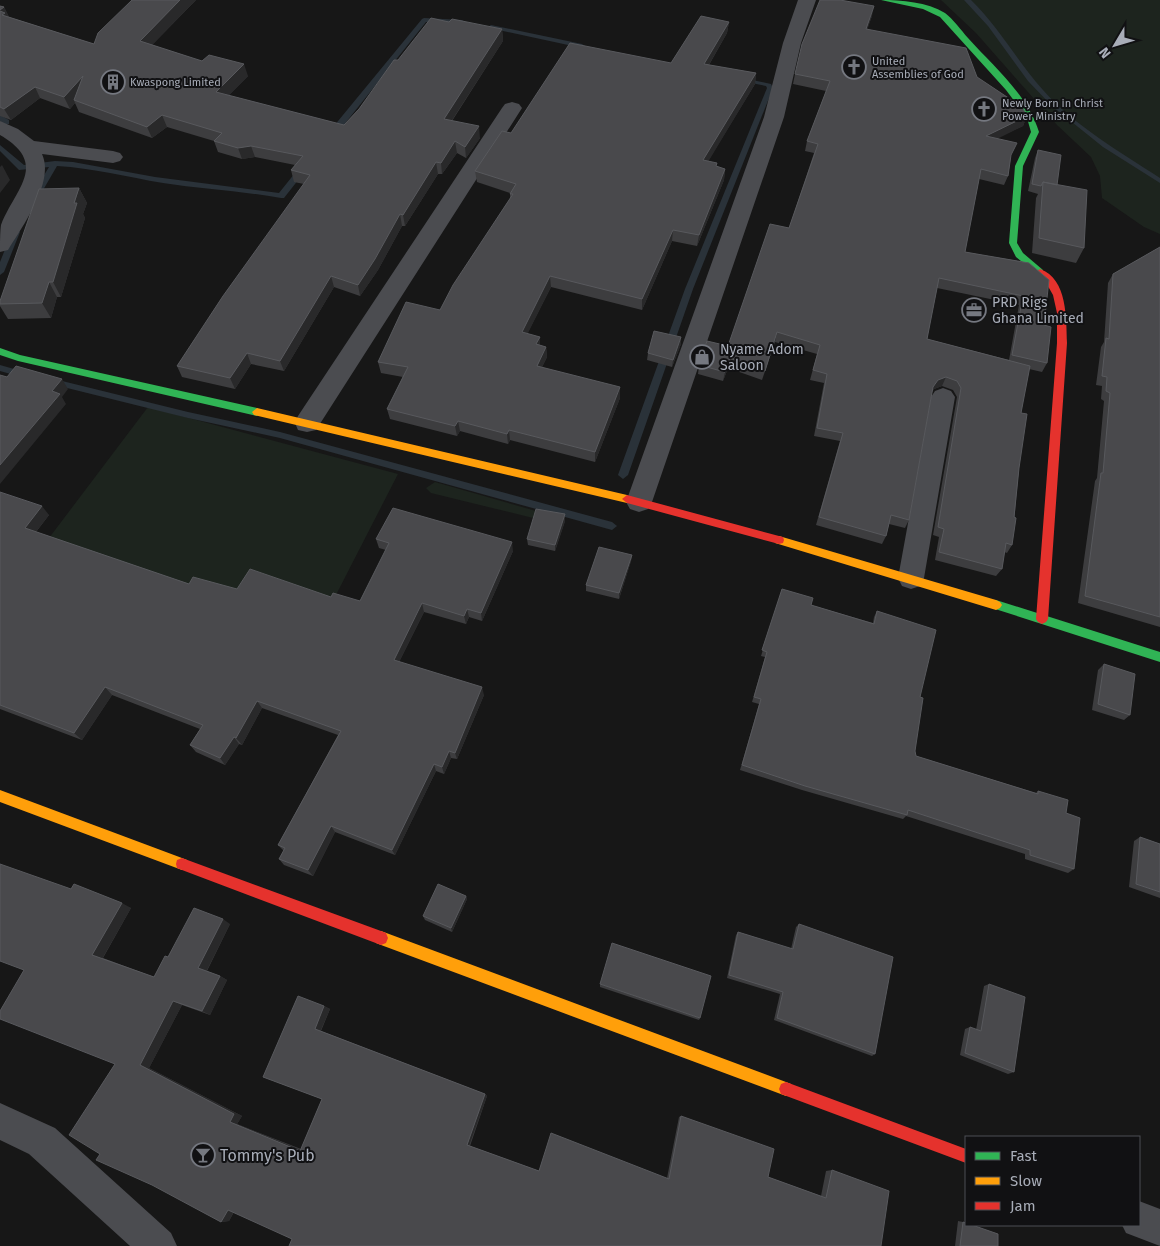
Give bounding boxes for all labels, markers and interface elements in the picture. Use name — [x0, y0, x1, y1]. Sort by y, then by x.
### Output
north arrow — [1090, 20, 1140, 70]
text: N — [1096, 44, 1115, 62]
church icon: United Assemblies of God — [841, 54, 867, 80]
place label: United Assemblies of God — [872, 55, 964, 81]
building icon: Kwaspong Limited — [100, 69, 126, 95]
place label: Kwaspong Limited — [130, 76, 221, 89]
church icon: Newly Born in Christ Power Ministry — [971, 96, 997, 122]
place label: Newly Born in Christ Power Ministry — [1002, 97, 1103, 123]
place label: PRD Rigs Ghana Limited — [992, 294, 1084, 327]
office icon: PRD Rigs Ghana Limited — [961, 297, 987, 323]
place label: Nyame Adom Saloon — [720, 341, 804, 374]
shop icon: Nyame Adom Saloon — [689, 344, 715, 370]
legend — [965, 1136, 1140, 1226]
bar icon: Tommy's Pub — [190, 1142, 216, 1168]
place label: Tommy's Pub — [220, 1146, 315, 1165]
text: Fast — [1010, 1147, 1037, 1165]
text: Slow — [1010, 1172, 1042, 1190]
text: Jam — [1010, 1197, 1036, 1215]

